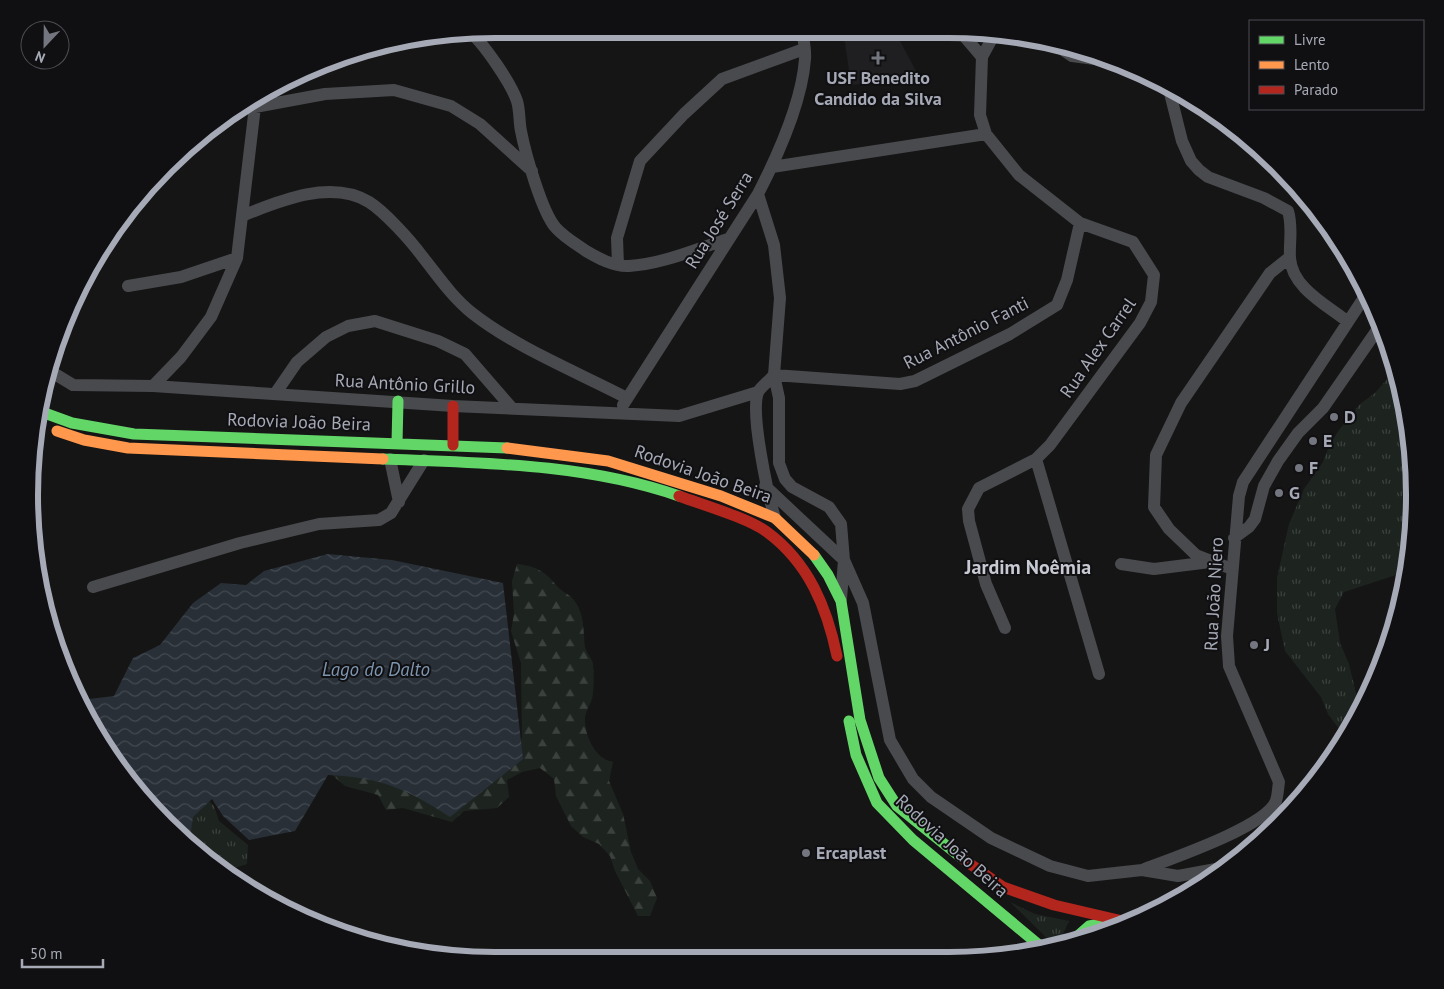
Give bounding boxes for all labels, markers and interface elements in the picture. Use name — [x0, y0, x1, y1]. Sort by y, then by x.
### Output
north arrow — [20, 20, 70, 70]
legend — [1249, 20, 1424, 110]
text: Livre — [1294, 30, 1326, 49]
text: N — [32, 47, 48, 67]
marker: USF Benedito Candido da Silva — [871, 51, 885, 65]
text: Lento — [1294, 55, 1330, 74]
place label: USF Benedito Candido da Silva — [814, 66, 942, 110]
text: Parado — [1294, 80, 1338, 99]
street label: Rua José Serra — [680, 167, 758, 273]
street label: Rua Antônio Fanti — [899, 291, 1032, 374]
street label: Rua Alex Carrel — [1055, 293, 1141, 402]
street label: Rua Antônio Grillo — [334, 368, 476, 399]
place label: D — [1344, 405, 1356, 428]
street label: Rodovia João Beira — [227, 408, 371, 435]
marker: D — [1328, 411, 1340, 423]
place label: E — [1323, 429, 1332, 452]
marker: E — [1307, 435, 1319, 447]
street label: Rodovia João Beira — [632, 439, 775, 508]
place label: F — [1309, 456, 1318, 479]
marker: F — [1293, 462, 1305, 474]
place label: G — [1289, 481, 1300, 504]
marker: G — [1273, 487, 1285, 499]
street label: Rua João Niero — [1199, 536, 1228, 652]
district label: Jardim Noêmia — [964, 554, 1091, 580]
place label: J — [1263, 633, 1270, 656]
marker: J — [1248, 639, 1260, 651]
water label: Lago do Dalto — [322, 657, 430, 681]
street label: Rodovia João Beira — [891, 789, 1013, 902]
place label: Ercaplast — [816, 841, 887, 864]
marker: Ercaplast — [800, 847, 812, 859]
scale bar — [22, 936, 104, 968]
text: 50 m — [30, 944, 63, 963]

